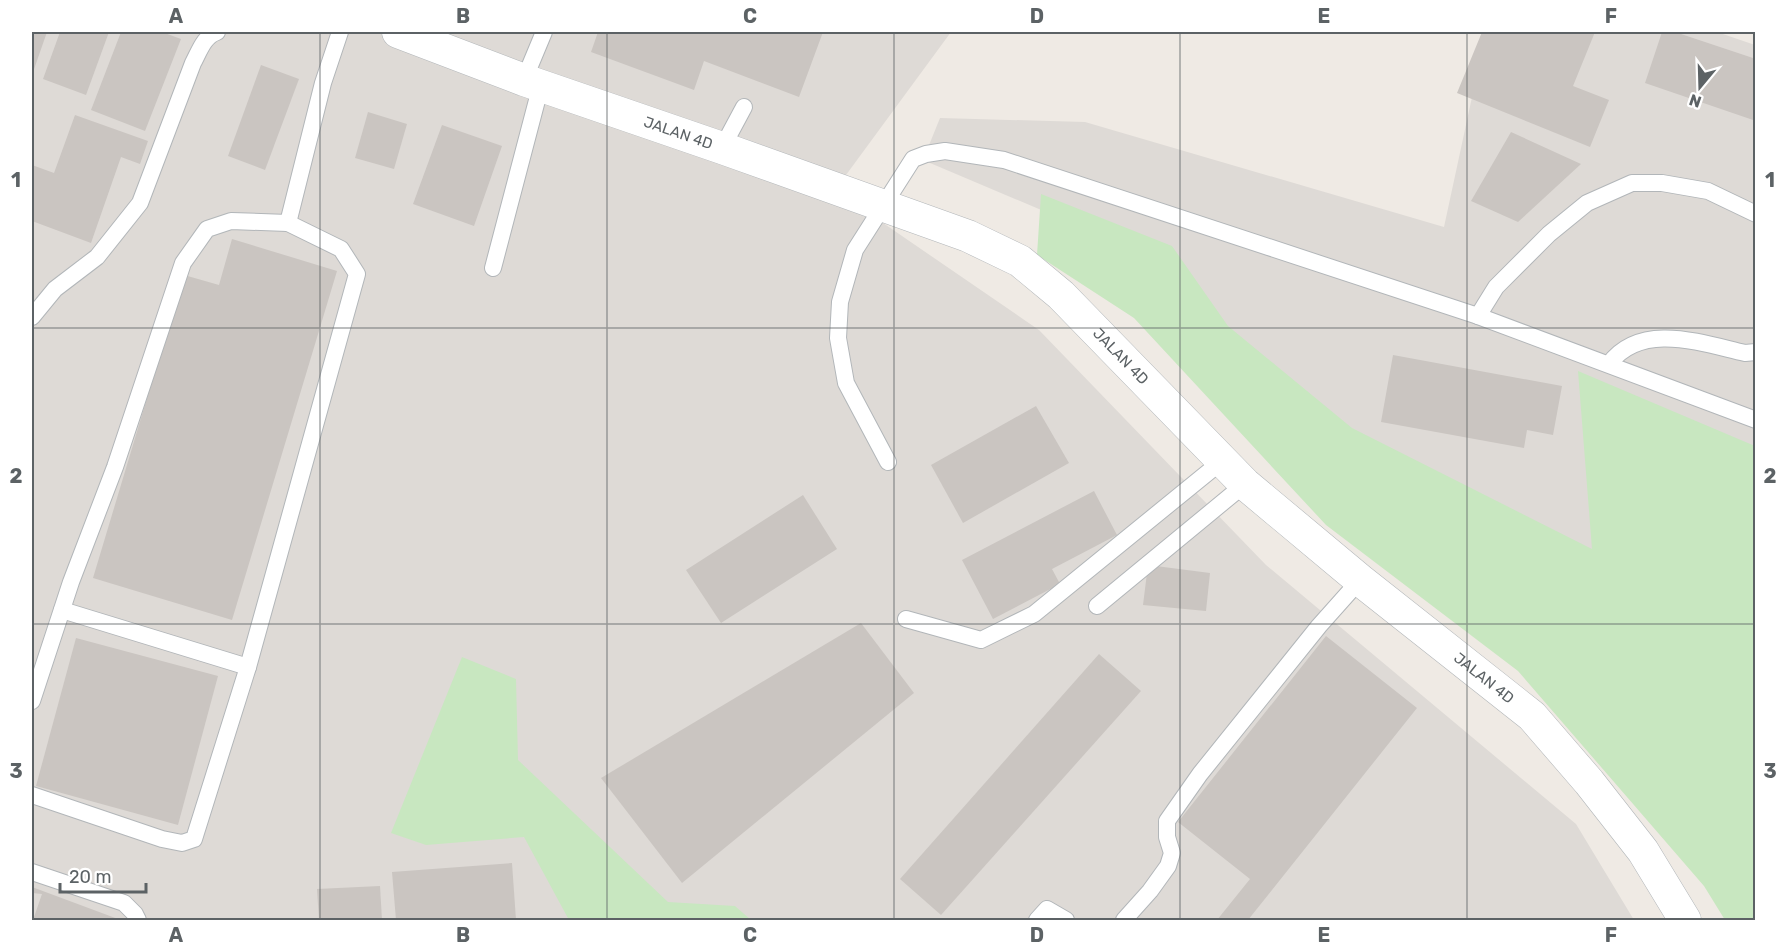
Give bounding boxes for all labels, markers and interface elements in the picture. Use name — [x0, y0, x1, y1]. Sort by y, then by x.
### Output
text: A — [169, 4, 184, 28]
text: B — [456, 4, 470, 28]
text: C — [743, 4, 757, 28]
text: D — [1030, 4, 1044, 28]
text: E — [1318, 4, 1330, 28]
text: F — [1605, 4, 1617, 28]
north arrow — [1670, 57, 1730, 117]
text: N — [1687, 90, 1704, 112]
street label: JALAN 4D — [641, 113, 715, 153]
text: 1 — [11, 168, 21, 192]
text: 1 — [1765, 168, 1775, 192]
street label: JALAN 4D — [1089, 324, 1152, 388]
text: 2 — [10, 464, 23, 488]
text: 2 — [1764, 464, 1777, 488]
street label: JALAN 4D — [1450, 649, 1518, 707]
text: 3 — [9, 759, 23, 783]
text: 3 — [1763, 759, 1777, 783]
scale bar — [60, 856, 146, 894]
text: 20 m — [69, 866, 111, 888]
text: A — [169, 923, 184, 947]
text: B — [456, 923, 470, 947]
text: C — [743, 923, 757, 947]
text: D — [1030, 923, 1044, 947]
text: E — [1318, 923, 1330, 947]
text: F — [1605, 923, 1617, 947]

